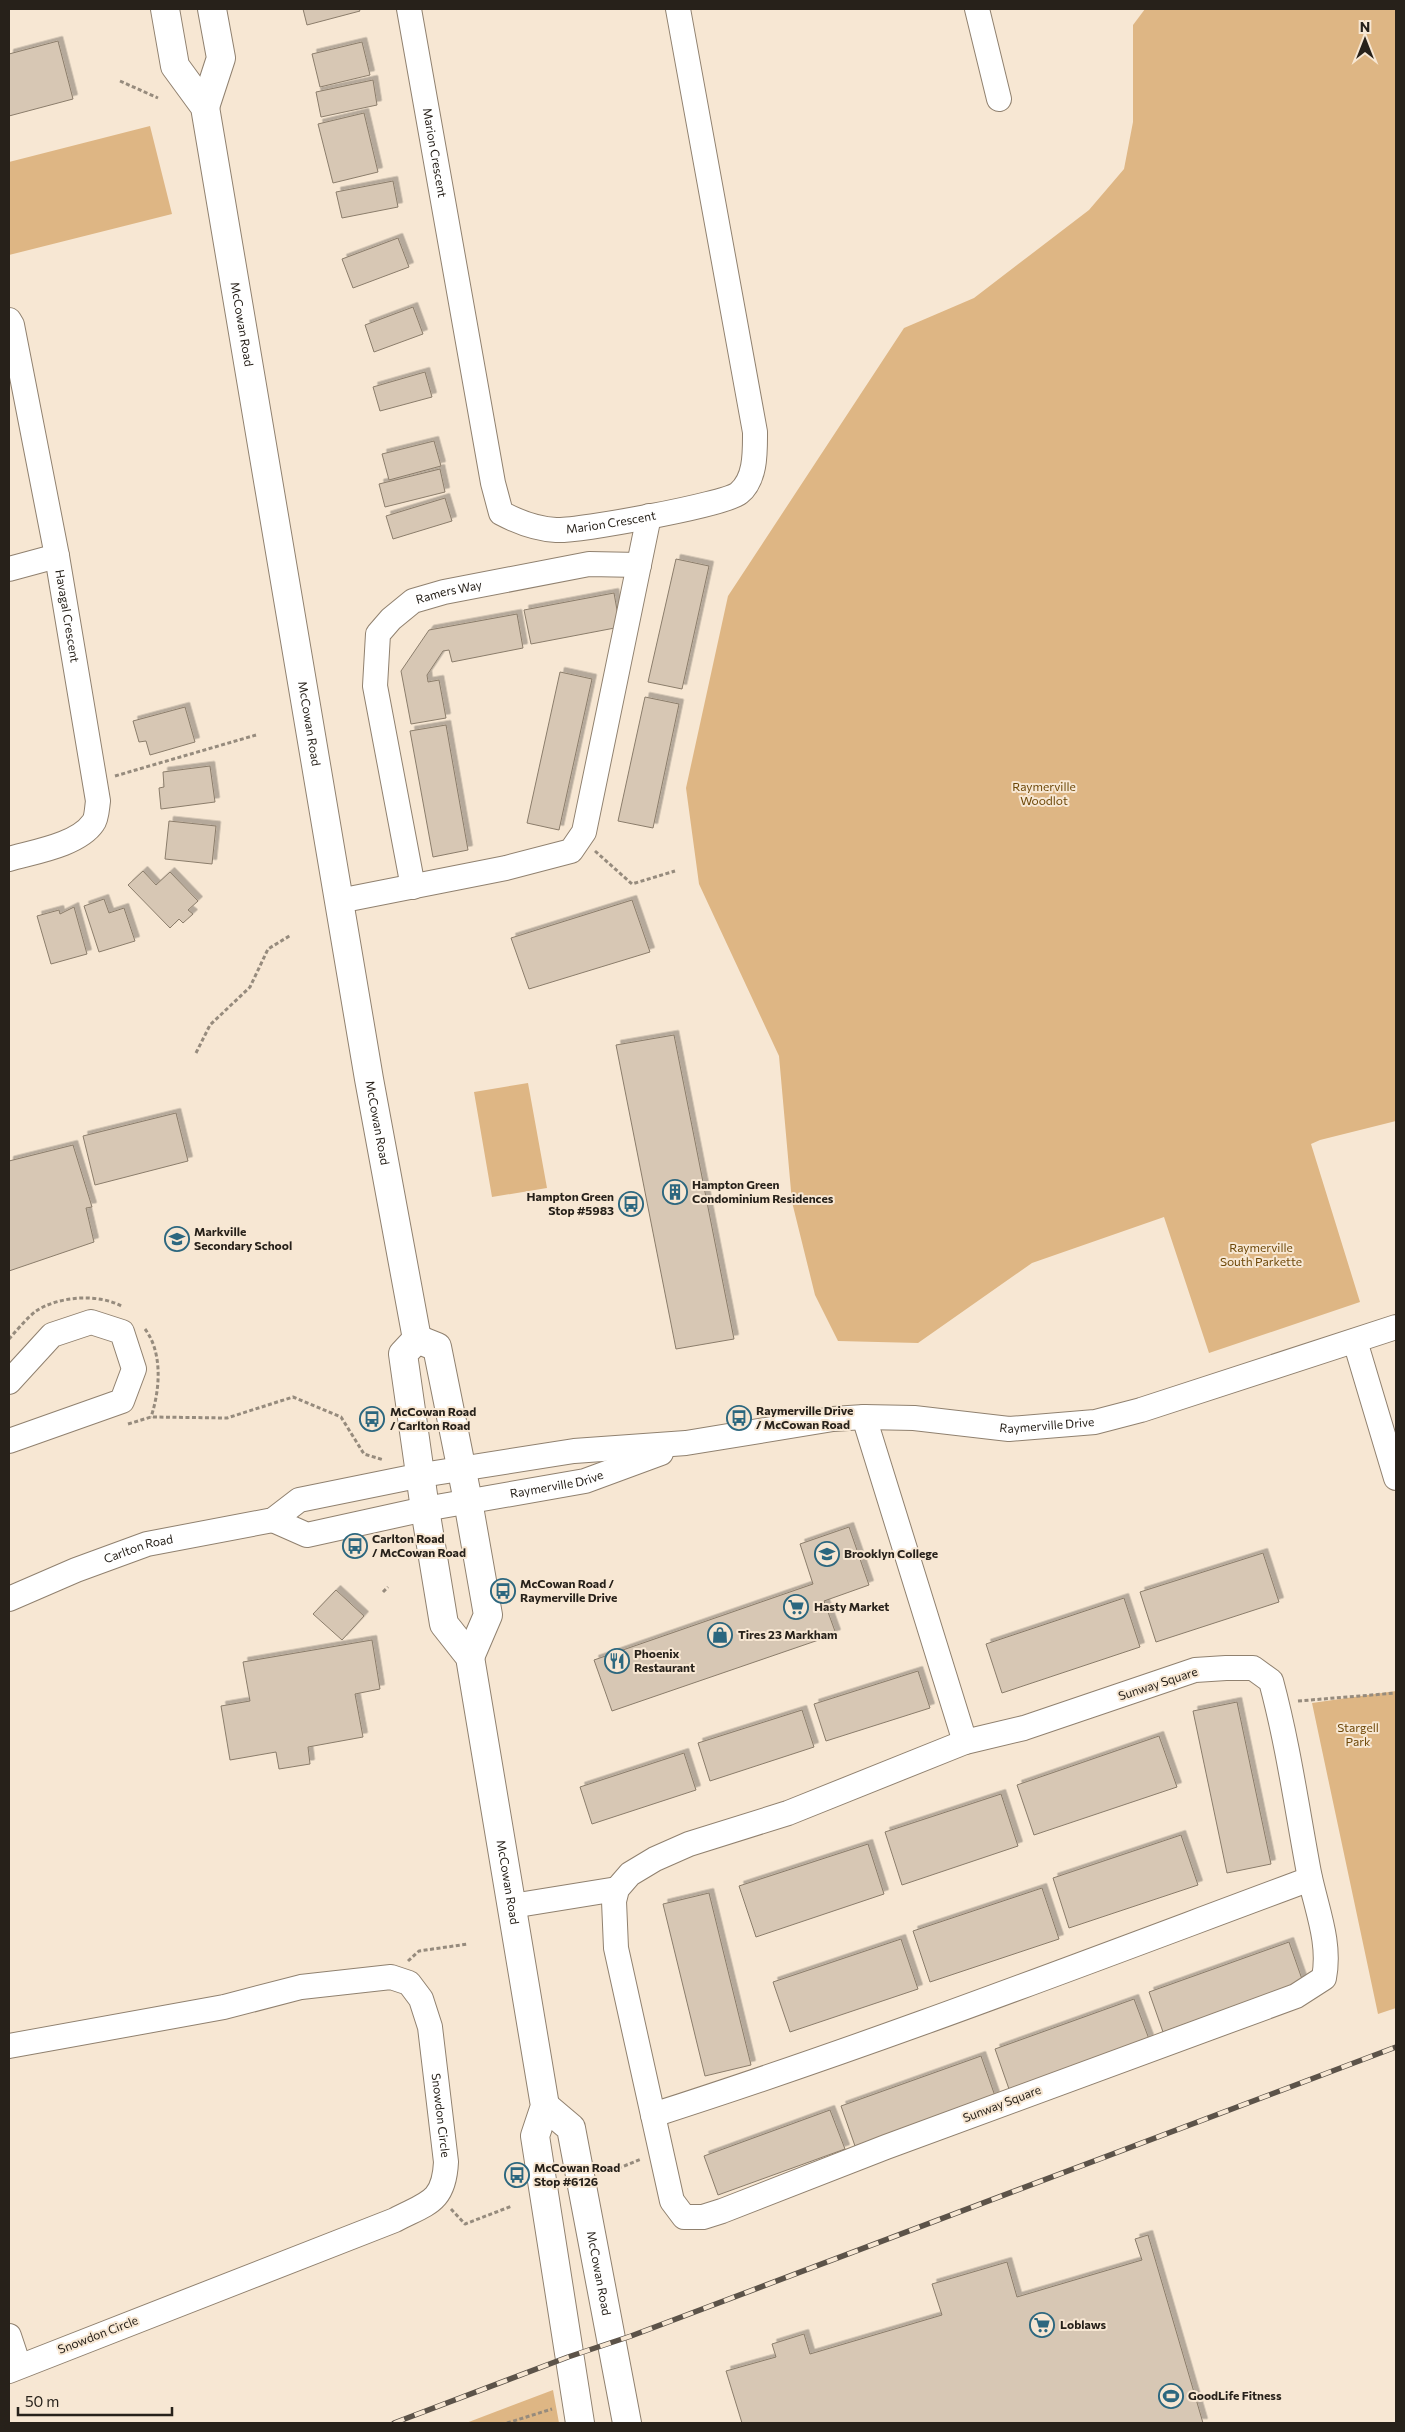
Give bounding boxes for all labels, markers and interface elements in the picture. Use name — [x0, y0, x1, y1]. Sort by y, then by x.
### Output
north arrow — [1340, 15, 1390, 65]
text: N — [1360, 18, 1370, 35]
street label: Marion Crescent — [421, 107, 450, 199]
street label: McCowan Road — [229, 281, 257, 368]
street label: Marion Crescent — [565, 507, 657, 536]
street label: Havagal Crescent — [53, 568, 83, 664]
street label: Ramers Way — [414, 577, 483, 606]
street label: McCowan Road — [296, 680, 324, 767]
park label: Raymerville Woodlot — [1012, 779, 1076, 807]
street label: McCowan Road — [363, 1079, 393, 1166]
place label: Hampton Green Condominium Residences — [692, 1177, 834, 1205]
building icon: Hampton Green Condominium Residences — [662, 1179, 688, 1205]
place label: Hampton Green Stop #5983 — [527, 1189, 614, 1217]
bus stop icon: Hampton Green Stop #5983 — [618, 1191, 644, 1217]
place label: Markville Secondary School — [194, 1224, 292, 1252]
school or university icon: Markville Secondary School — [164, 1226, 190, 1252]
park label: Raymerville South Parkette — [1220, 1240, 1302, 1268]
place label: Raymerville Drive / McCowan Road — [756, 1403, 853, 1431]
place label: McCowan Road / Carlton Road — [390, 1404, 476, 1432]
bus stop icon: Raymerville Drive / McCowan Road — [726, 1405, 752, 1431]
bus stop icon: McCowan Road / Carlton Road — [359, 1406, 385, 1432]
street label: Raymerville Drive — [999, 1414, 1095, 1435]
street label: Raymerville Drive — [509, 1467, 605, 1500]
street label: Carlton Road — [102, 1531, 174, 1565]
place label: Carlton Road / McCowan Road — [372, 1531, 466, 1559]
bus stop icon: Carlton Road / McCowan Road — [342, 1533, 368, 1559]
school or university icon: Brooklyn College — [814, 1541, 840, 1567]
place label: Brooklyn College — [844, 1546, 938, 1560]
place label: McCowan Road / Raymerville Drive — [520, 1576, 617, 1604]
bus stop icon: McCowan Road / Raymerville Drive — [490, 1578, 516, 1604]
supermarket icon: Hasty Market — [783, 1594, 809, 1620]
place label: Hasty Market — [814, 1599, 889, 1613]
shop icon: Tires 23 Markham — [707, 1622, 733, 1648]
place label: Tires 23 Markham — [738, 1627, 838, 1641]
place label: Phoenix Restaurant — [634, 1646, 695, 1674]
restaurant icon: Phoenix Restaurant — [604, 1648, 630, 1674]
street label: Sunway Square — [1116, 1664, 1199, 1702]
park label: Stargell Park — [1337, 1720, 1379, 1748]
street label: McCowan Road — [495, 1839, 523, 1926]
street label: Snowdon Circle — [430, 2072, 453, 2158]
street label: Sunway Square — [961, 2082, 1043, 2124]
place label: McCowan Road Stop #6126 — [534, 2160, 620, 2188]
bus stop icon: McCowan Road Stop #6126 — [504, 2162, 530, 2188]
street label: McCowan Road — [585, 2230, 614, 2317]
street label: Snowdon Circle — [56, 2312, 140, 2356]
supermarket icon: Loblaws — [1029, 2312, 1055, 2338]
place label: Loblaws — [1060, 2317, 1107, 2331]
sports icon: GoodLife Fitness — [1158, 2383, 1184, 2409]
scale bar — [18, 2384, 171, 2416]
place label: GoodLife Fitness — [1188, 2388, 1282, 2402]
text: 50 m — [25, 2392, 59, 2410]

